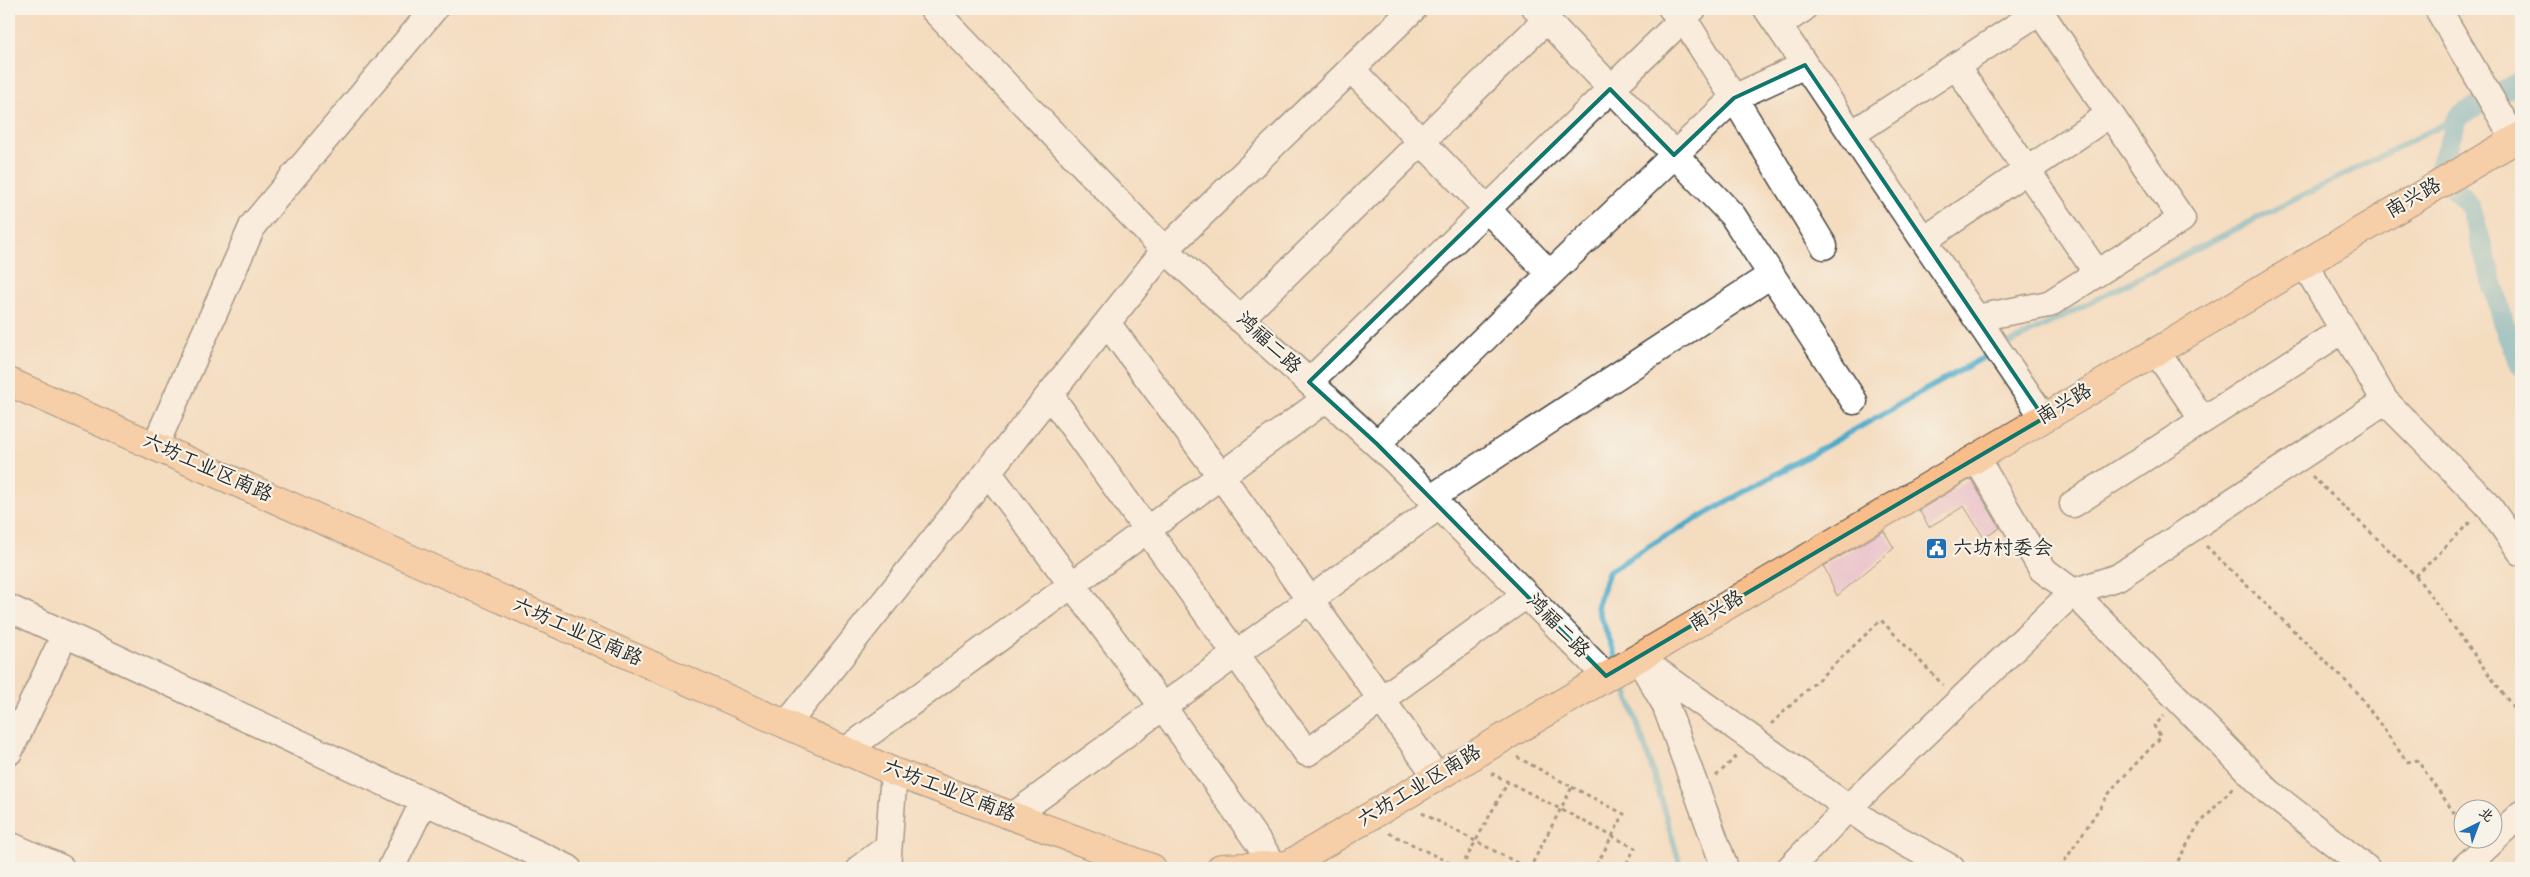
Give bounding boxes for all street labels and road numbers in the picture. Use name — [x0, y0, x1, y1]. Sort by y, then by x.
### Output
street label: 南兴路 — [2381, 171, 2448, 227]
street label: 鸿福二路 — [1229, 306, 1308, 383]
street label: 南兴路 — [2032, 377, 2099, 433]
street label: 六坊工业区南路 — [137, 427, 278, 511]
street label: 南兴路 — [1684, 584, 1751, 640]
street label: 鸿福二路 — [1519, 588, 1596, 667]
street label: 六坊工业区南路 — [507, 591, 648, 675]
street label: 六坊工业区南路 — [1353, 738, 1488, 835]
street label: 六坊工业区南路 — [878, 753, 1020, 831]

